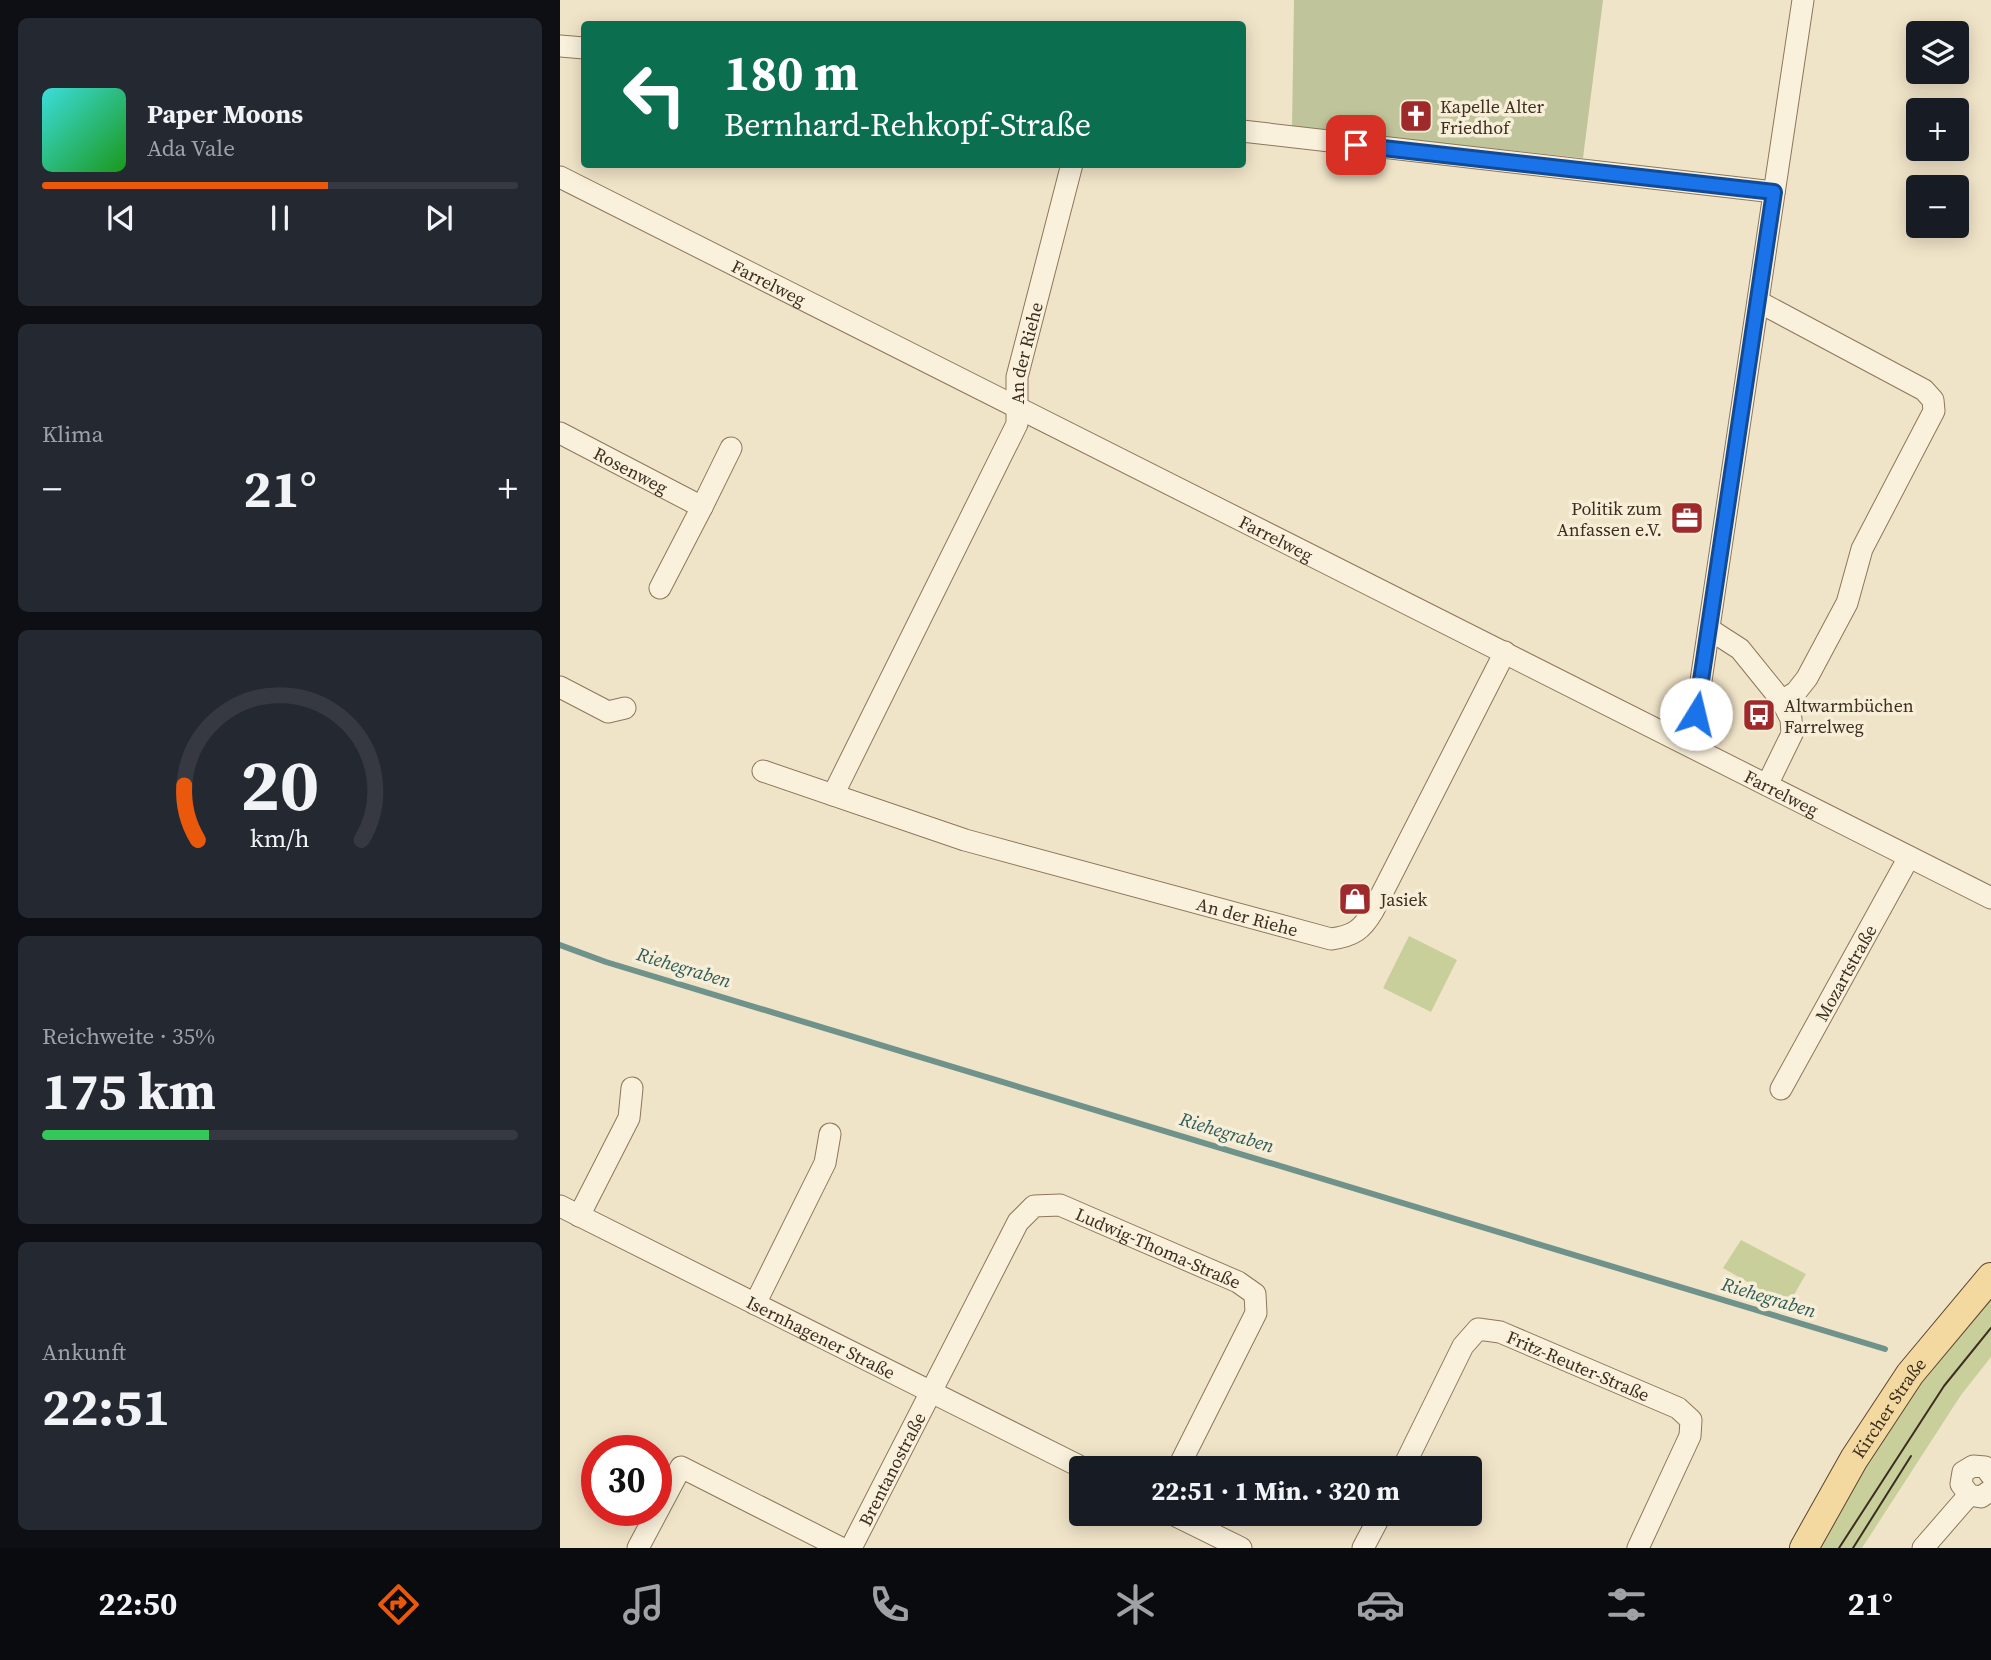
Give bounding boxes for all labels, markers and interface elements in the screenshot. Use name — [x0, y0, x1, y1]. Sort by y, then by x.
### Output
map controls — [1906, 21, 1969, 238]
button: layers — [1906, 21, 1969, 84]
text: 180 m — [724, 39, 859, 106]
icon: left — [609, 49, 700, 140]
place label: Kapelle Alter Friedhof — [1440, 94, 1545, 140]
text: Paper Moons — [147, 96, 303, 132]
church icon: Kapelle Alter Friedhof — [1397, 97, 1435, 135]
button: + — [1906, 98, 1969, 161]
text: Bernhard-Rehkopf-Straße — [724, 103, 1091, 147]
pin — [1326, 115, 1386, 175]
icon: arrive — [1337, 126, 1375, 164]
text: Ada Vale — [147, 132, 235, 164]
button: − — [1906, 175, 1969, 238]
icon: previous — [102, 199, 140, 237]
icon: pause — [261, 199, 299, 237]
icon: next — [420, 199, 458, 237]
street label: Farrelweg — [728, 253, 810, 311]
street label: An der Riehe — [1005, 299, 1048, 404]
text: Klima — [42, 418, 103, 450]
street label: Rosenweg — [589, 440, 673, 500]
text: 21° — [243, 453, 317, 524]
text: − — [42, 463, 62, 515]
text: + — [498, 463, 518, 515]
place label: Politik zum Anfassen e.V. — [1557, 496, 1662, 542]
office icon: Politik zum Anfassen e.V. — [1668, 499, 1706, 537]
street label: Farrelweg — [1235, 509, 1318, 567]
position arrow — [1659, 677, 1733, 751]
place label: Altwarmbüchen Farrelweg — [1784, 693, 1914, 739]
bus stop icon: Altwarmbüchen Farrelweg — [1740, 696, 1778, 734]
text: 20 — [241, 735, 319, 834]
street label: Farrelweg — [1740, 763, 1823, 822]
text: km/h — [250, 821, 310, 855]
shop icon: Jasiek — [1336, 880, 1374, 918]
place label: Jasiek — [1379, 887, 1428, 912]
street label: An der Riehe — [1194, 891, 1301, 942]
street label: Mozartstraße — [1808, 920, 1882, 1025]
water label: Riehegraben — [633, 940, 735, 994]
text: Reichweite · 35% — [42, 1020, 215, 1052]
text: 175 km — [42, 1055, 216, 1126]
water label: Riehegraben — [1176, 1105, 1278, 1159]
street label: Ludwig-Thoma-Straße — [1072, 1201, 1245, 1294]
water label: Riehegraben — [1718, 1270, 1820, 1324]
street label: Isernhagener Straße — [742, 1289, 900, 1385]
street label: Fritz-Reuter-Straße — [1503, 1324, 1654, 1407]
text: Ankunft — [42, 1336, 126, 1368]
street label: Kircher Straße — [1846, 1352, 1931, 1463]
text: 22:51 — [42, 1371, 170, 1442]
street label: Brentanostraße — [852, 1408, 931, 1530]
speed limit sign: 30 — [581, 1435, 672, 1526]
text: 22:51 · 1 Min. · 320 m — [1151, 1473, 1400, 1509]
icon: directions — [374, 1580, 423, 1629]
icon: music — [619, 1580, 668, 1629]
icon: phone — [865, 1580, 914, 1629]
icon: climate — [1111, 1580, 1160, 1629]
icon: car — [1356, 1580, 1405, 1629]
icon: filters — [1602, 1580, 1651, 1629]
text: 22:50 — [98, 1582, 177, 1626]
text: 21° — [1847, 1582, 1893, 1626]

